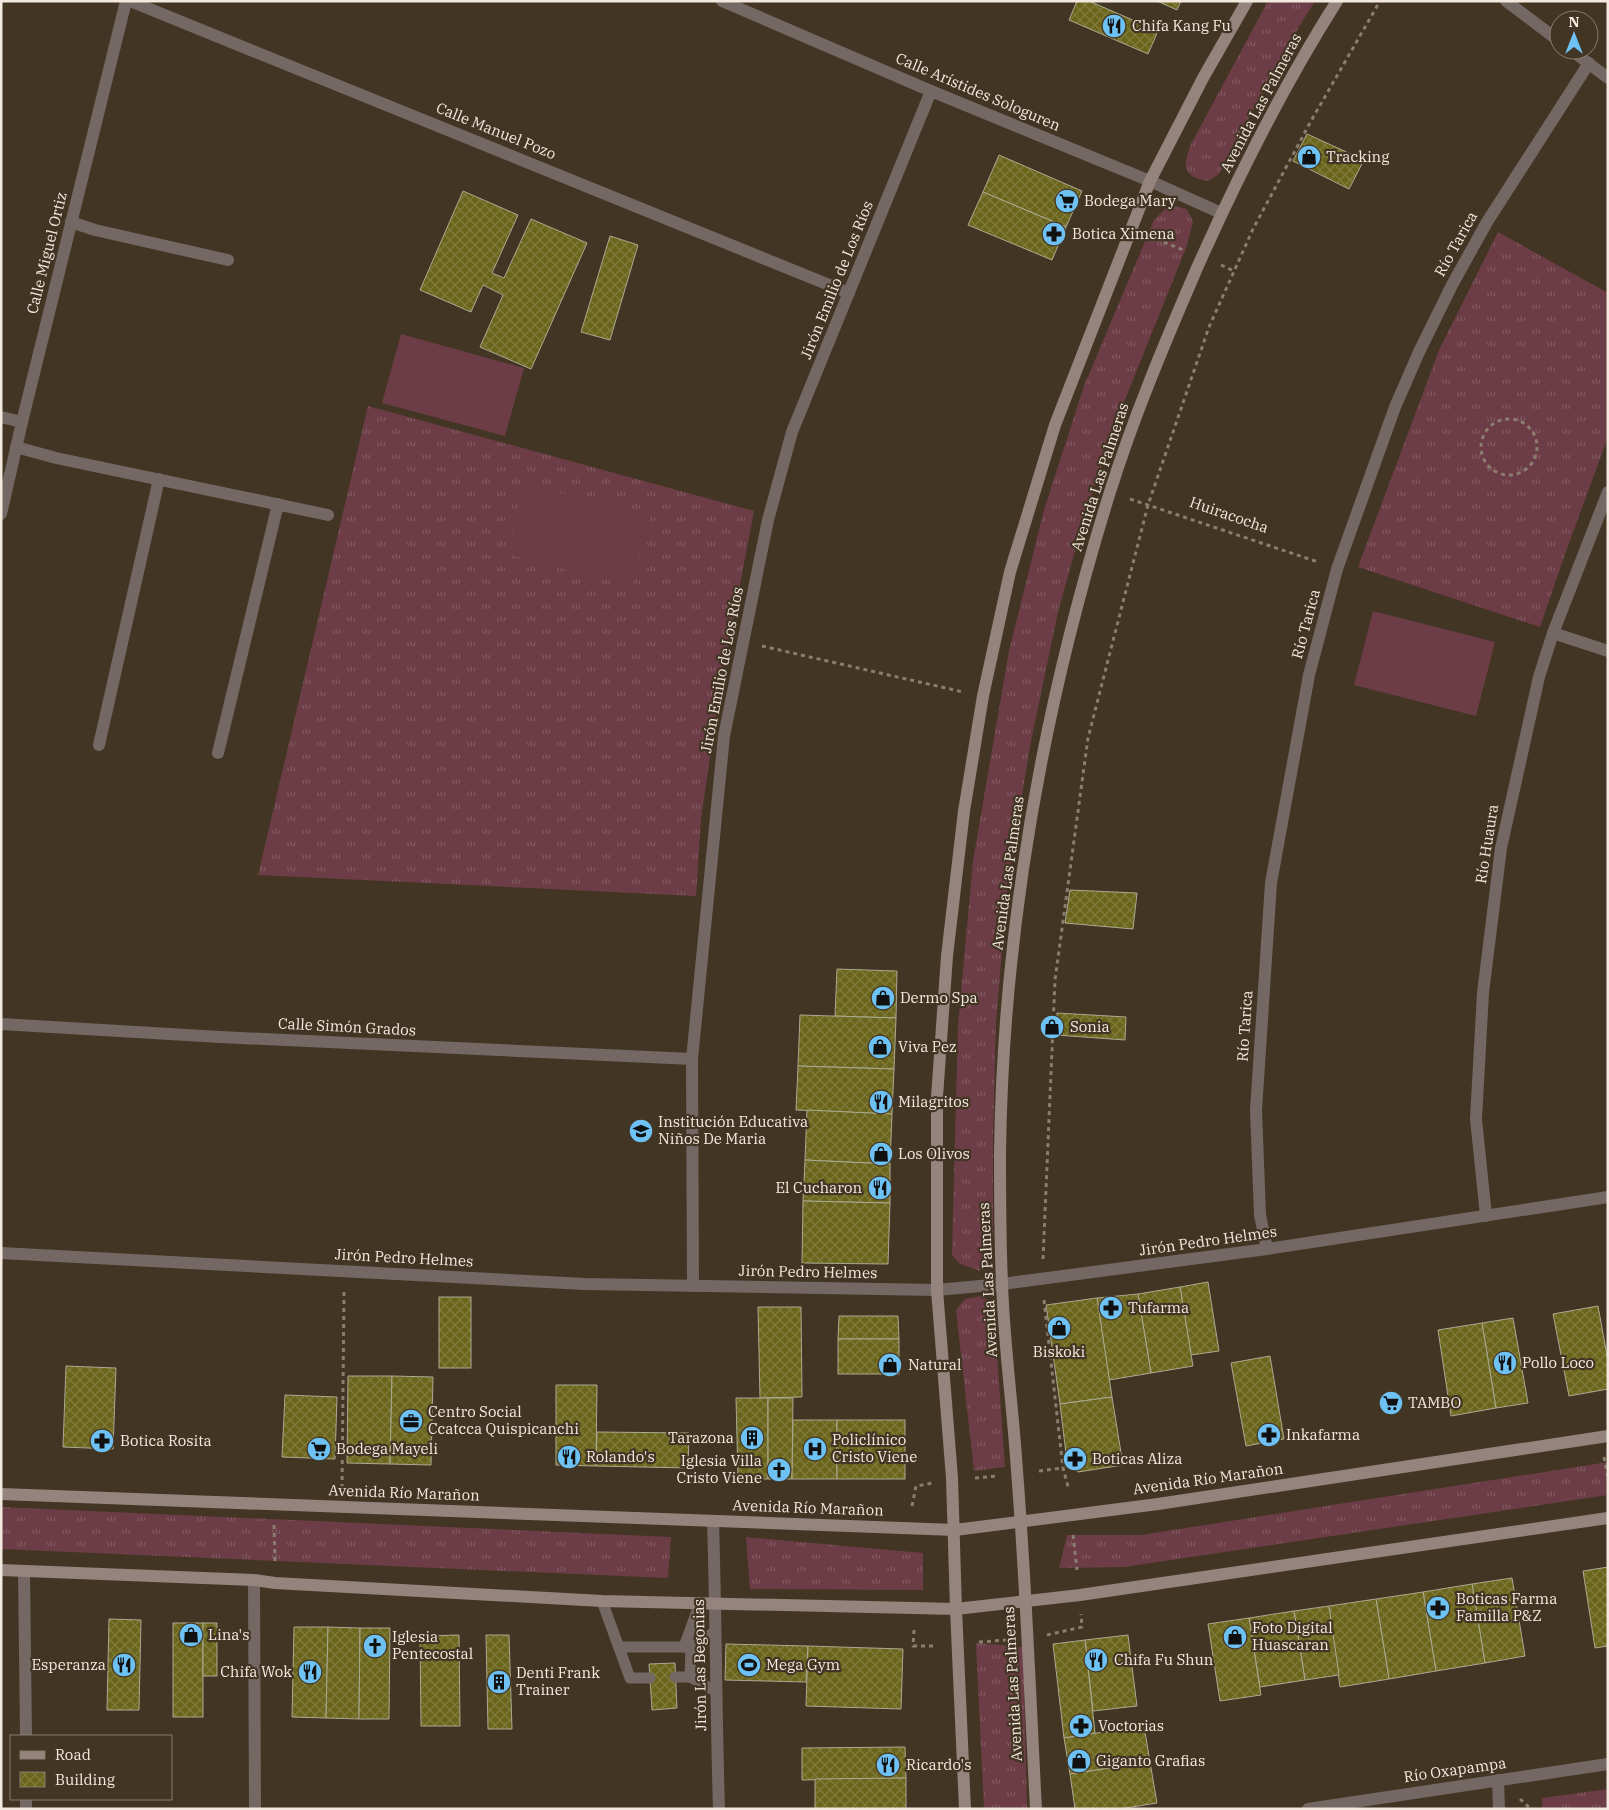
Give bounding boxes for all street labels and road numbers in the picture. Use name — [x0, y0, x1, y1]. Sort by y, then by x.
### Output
street label: Avenida Las Palmeras — [1216, 30, 1305, 176]
street label: Calle Arístides Sologuren — [893, 48, 1064, 135]
street label: Calle Manuel Pozo — [433, 98, 559, 163]
street label: Calle Miguel Ortiz — [22, 190, 71, 316]
street label: Jirón Emilio de Los Ríos — [796, 198, 877, 362]
street label: Río Tarica — [1430, 208, 1481, 280]
street label: Avenida Las Palmeras — [1067, 400, 1133, 554]
street label: Huiracocha — [1187, 492, 1271, 537]
street label: Jirón Emilio de Los Ríos — [696, 585, 747, 755]
street label: Río Tarica — [1287, 587, 1324, 661]
street label: Avenida Las Palmeras — [987, 795, 1028, 951]
street label: Río Huaura — [1471, 803, 1502, 885]
street label: Río Tarica — [1233, 990, 1256, 1062]
street label: Calle Simón Grados — [278, 1013, 417, 1040]
street label: Avenida Las Palmeras — [974, 1202, 1001, 1358]
street label: Jirón Pedro Helmes — [1138, 1221, 1278, 1260]
street label: Jirón Pedro Helmes — [334, 1244, 474, 1271]
street label: Jirón Pedro Helmes — [738, 1261, 878, 1282]
street label: Avenida Río Marañon — [1132, 1459, 1285, 1498]
street label: Avenida Río Marañon — [328, 1480, 480, 1505]
street label: Avenida Río Marañon — [732, 1495, 884, 1520]
street label: Jirón Las Begonias — [689, 1599, 710, 1731]
street label: Avenida Las Palmeras — [999, 1606, 1026, 1762]
street label: Río Oxapampa — [1402, 1753, 1507, 1786]

